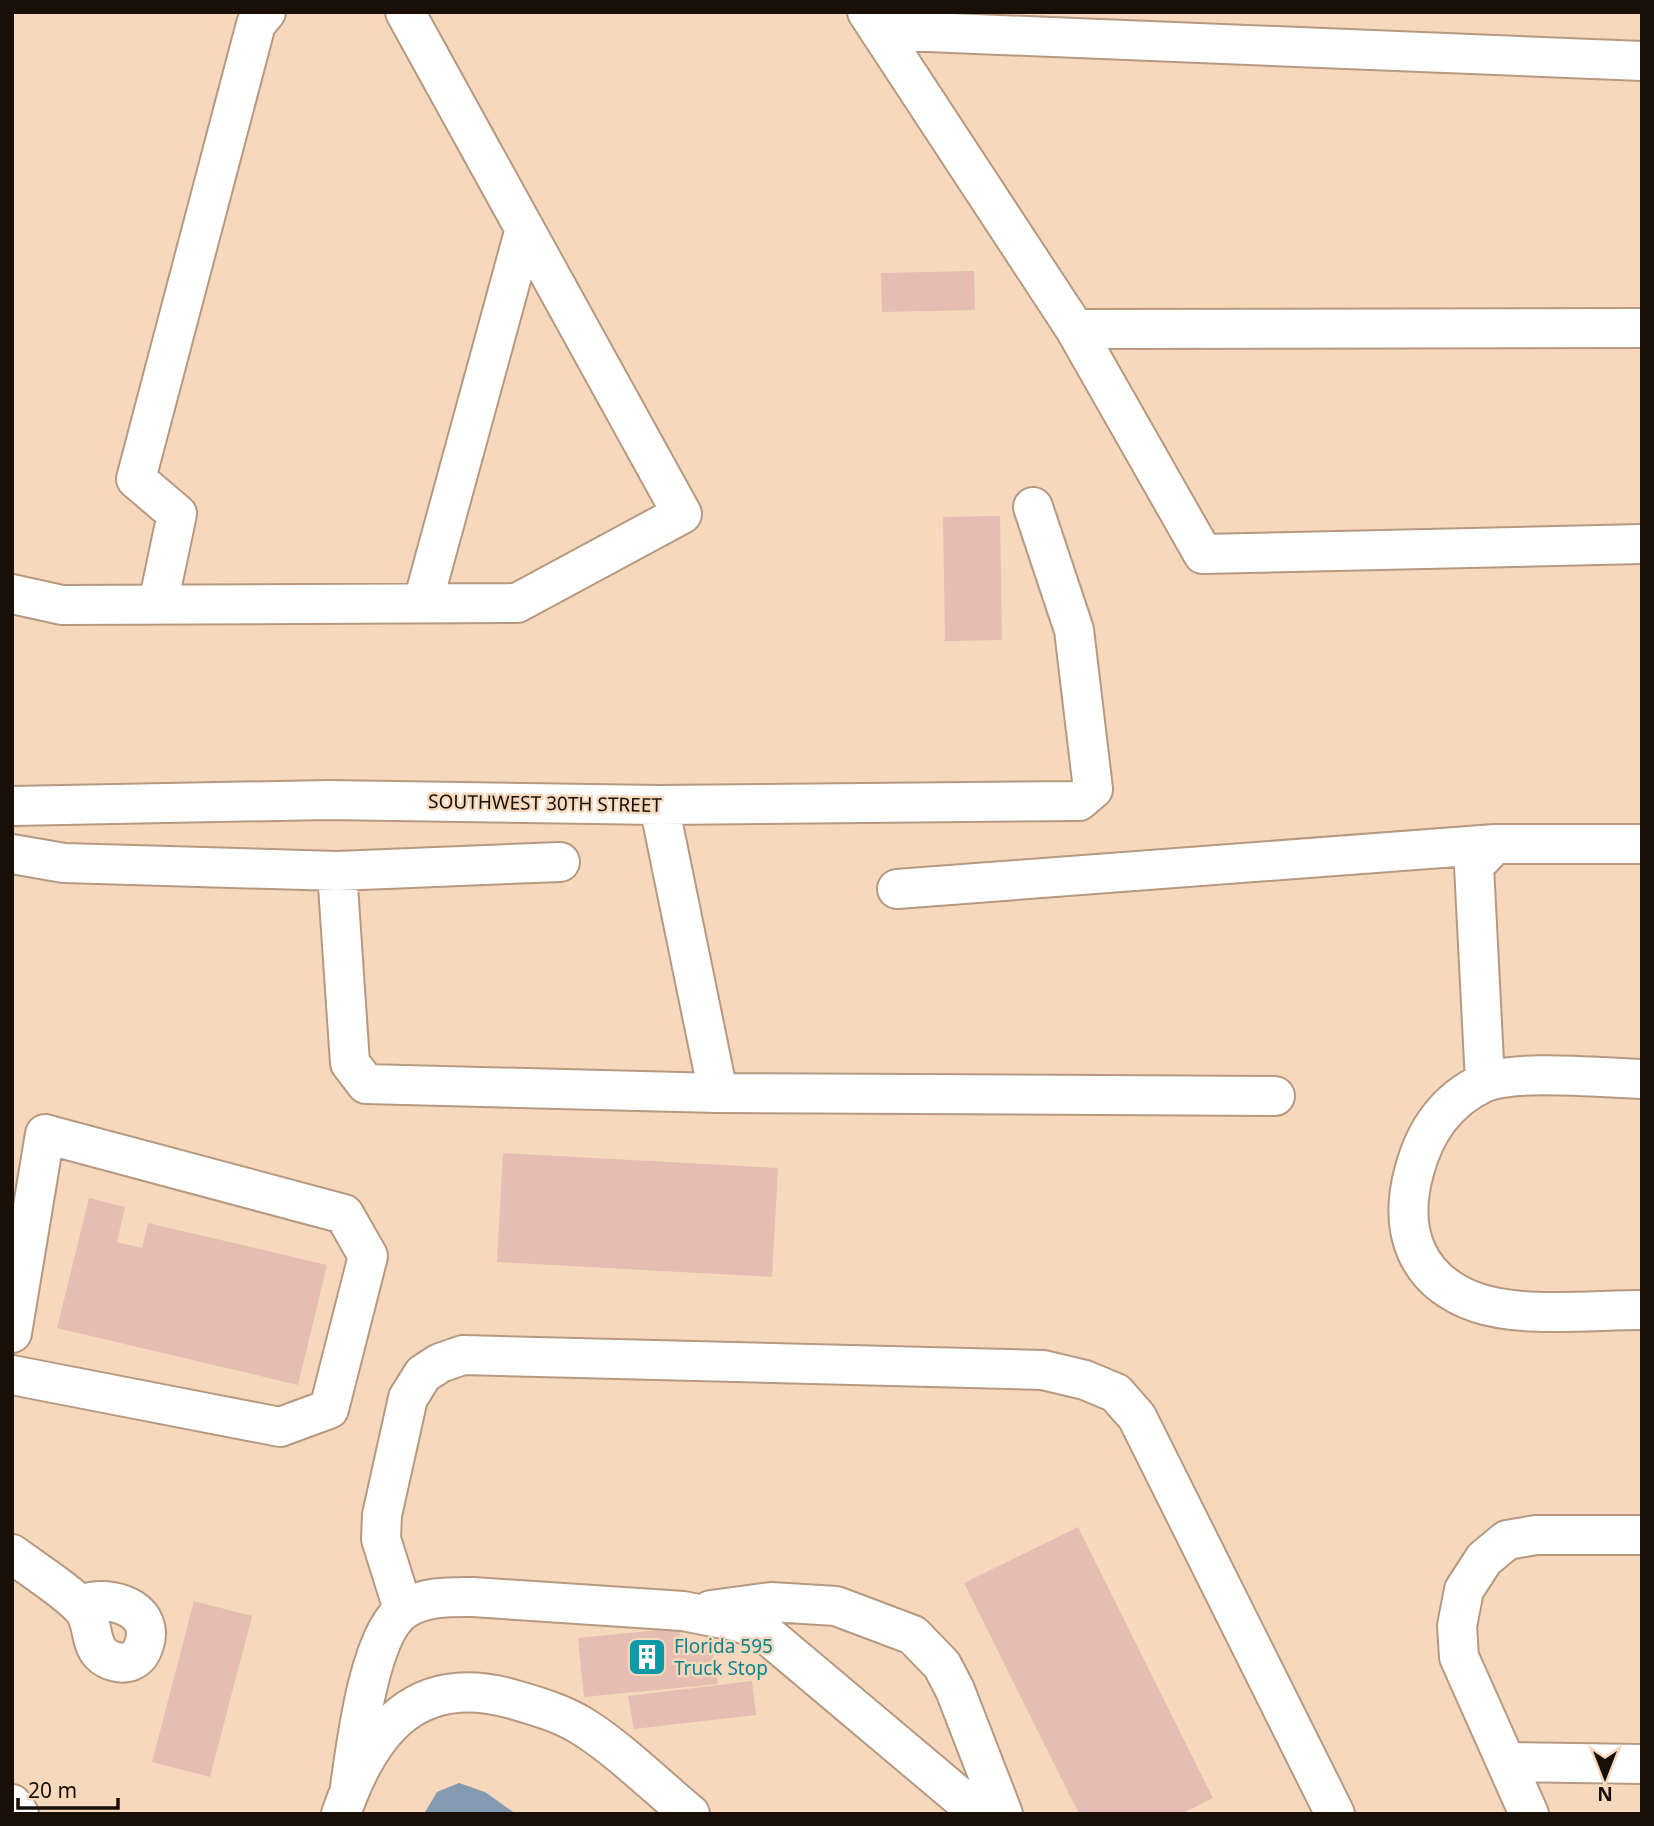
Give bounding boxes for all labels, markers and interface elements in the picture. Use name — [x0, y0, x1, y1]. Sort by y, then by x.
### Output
street label: SOUTHWEST 30TH STREET — [428, 788, 663, 818]
place label: Florida 595 Truck Stop — [674, 1633, 773, 1681]
building icon: Florida 595 Truck Stop — [626, 1636, 668, 1678]
north arrow — [1570, 1742, 1640, 1812]
scale bar — [18, 1766, 117, 1810]
text: 20 m — [28, 1776, 77, 1804]
text: N — [1597, 1781, 1613, 1807]

